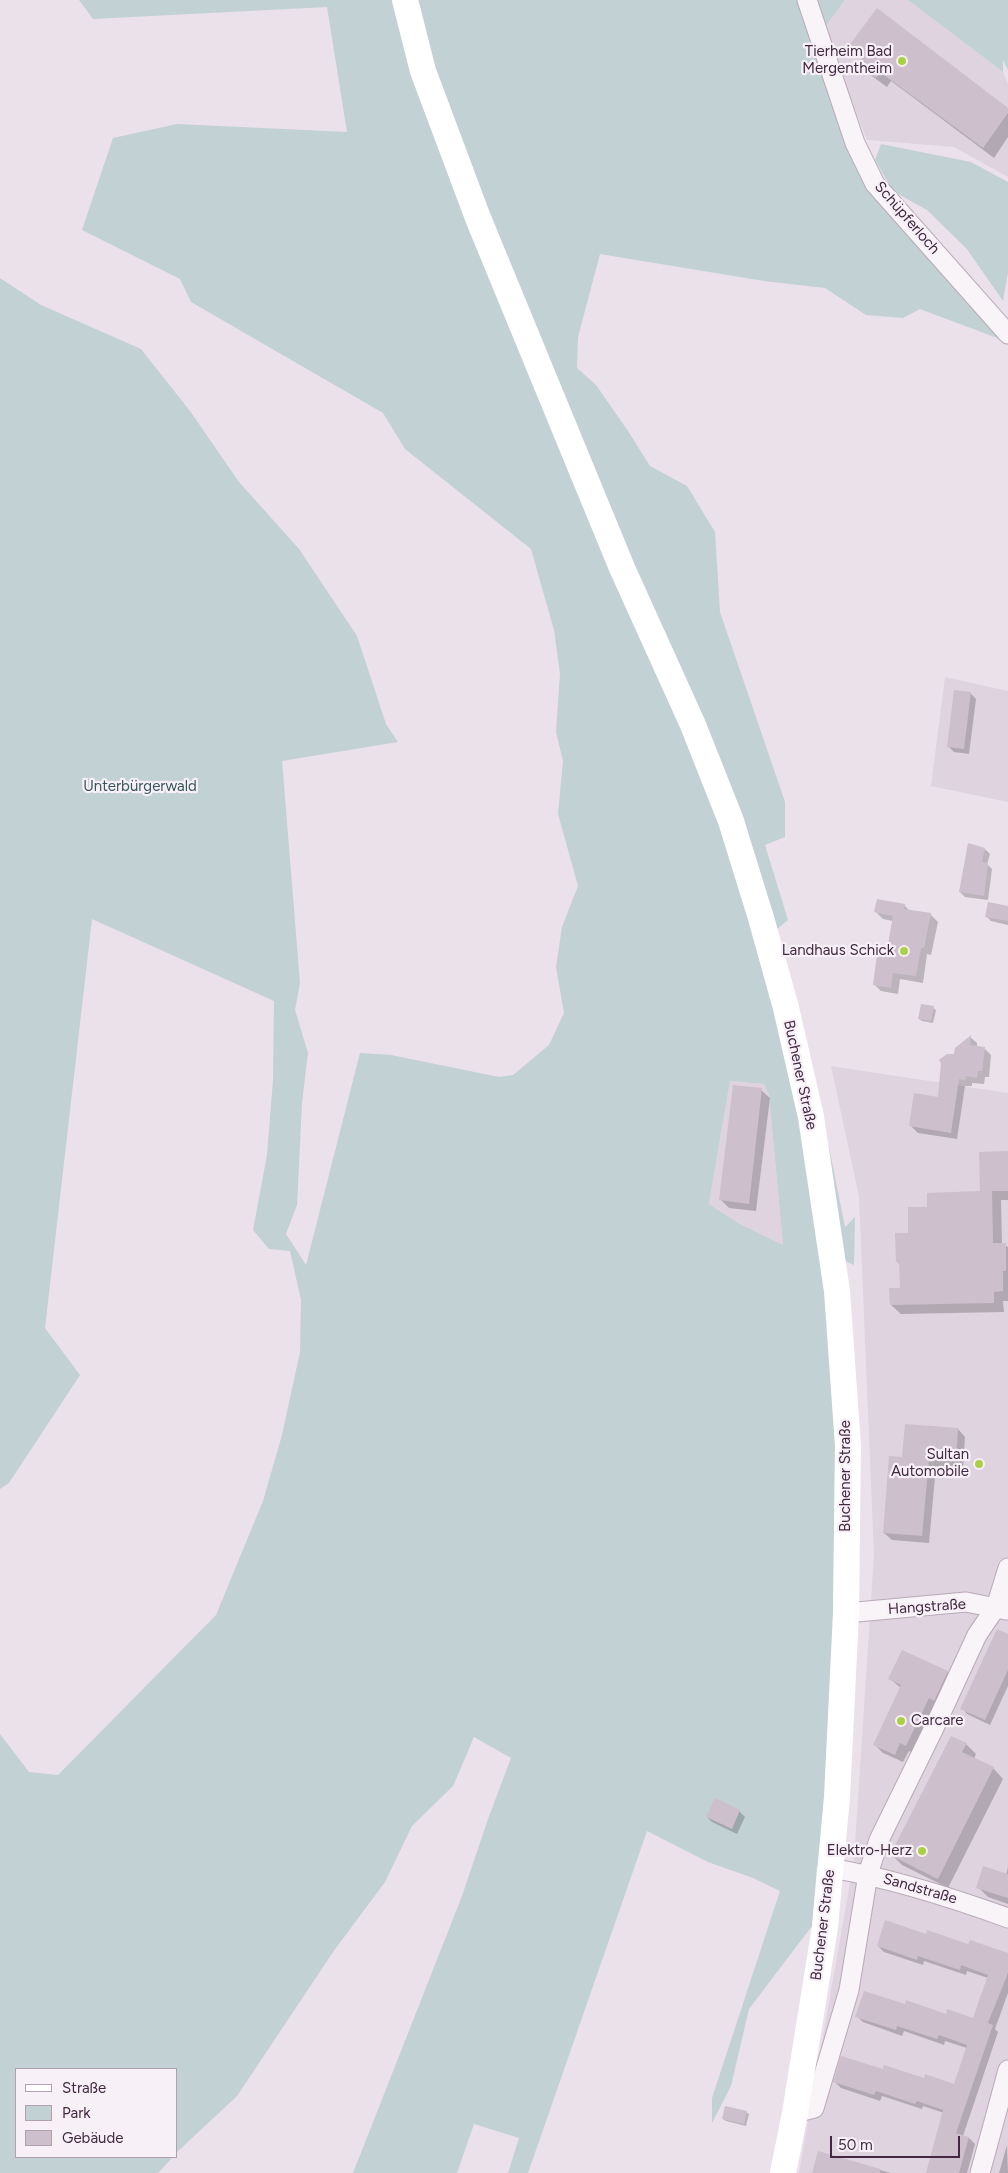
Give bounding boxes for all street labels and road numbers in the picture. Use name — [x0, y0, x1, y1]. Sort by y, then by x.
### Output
street label: Schüpferloch — [871, 178, 943, 258]
street label: Buchener Straße — [780, 1018, 820, 1132]
street label: Buchener Straße — [837, 1420, 855, 1532]
street label: Hangstraße — [887, 1595, 967, 1619]
street label: Buchener Straße — [807, 1868, 839, 1982]
street label: Sandstraße — [881, 1870, 959, 1908]

